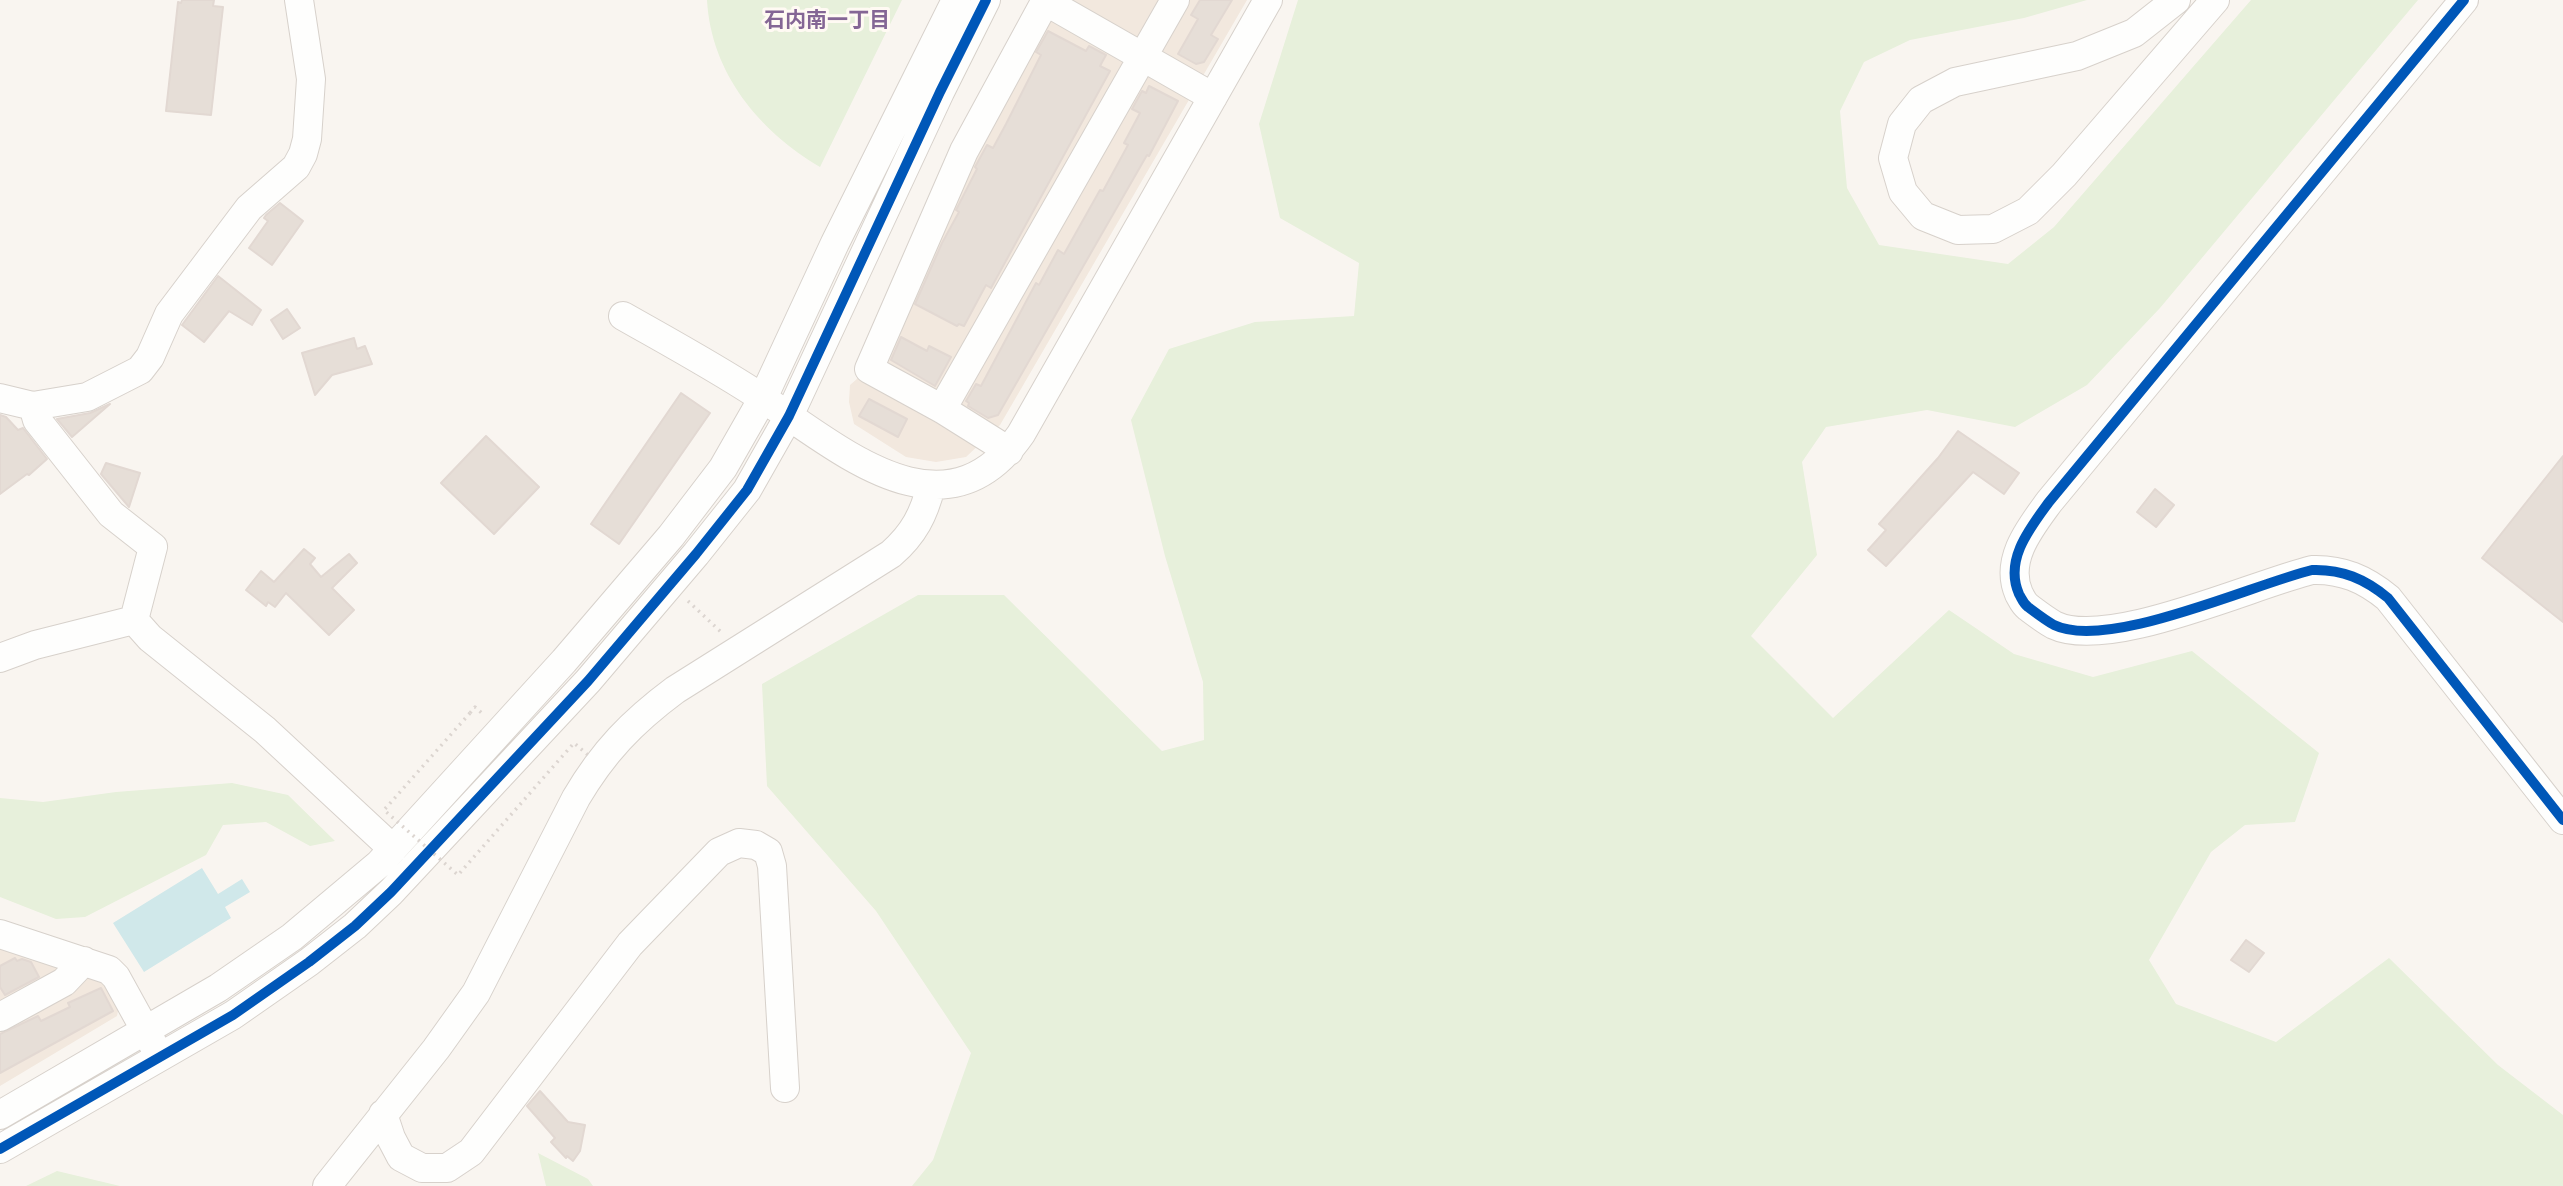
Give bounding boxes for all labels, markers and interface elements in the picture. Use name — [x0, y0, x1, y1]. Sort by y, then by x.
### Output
district label: 石内南一丁目 — [764, 8, 890, 34]

